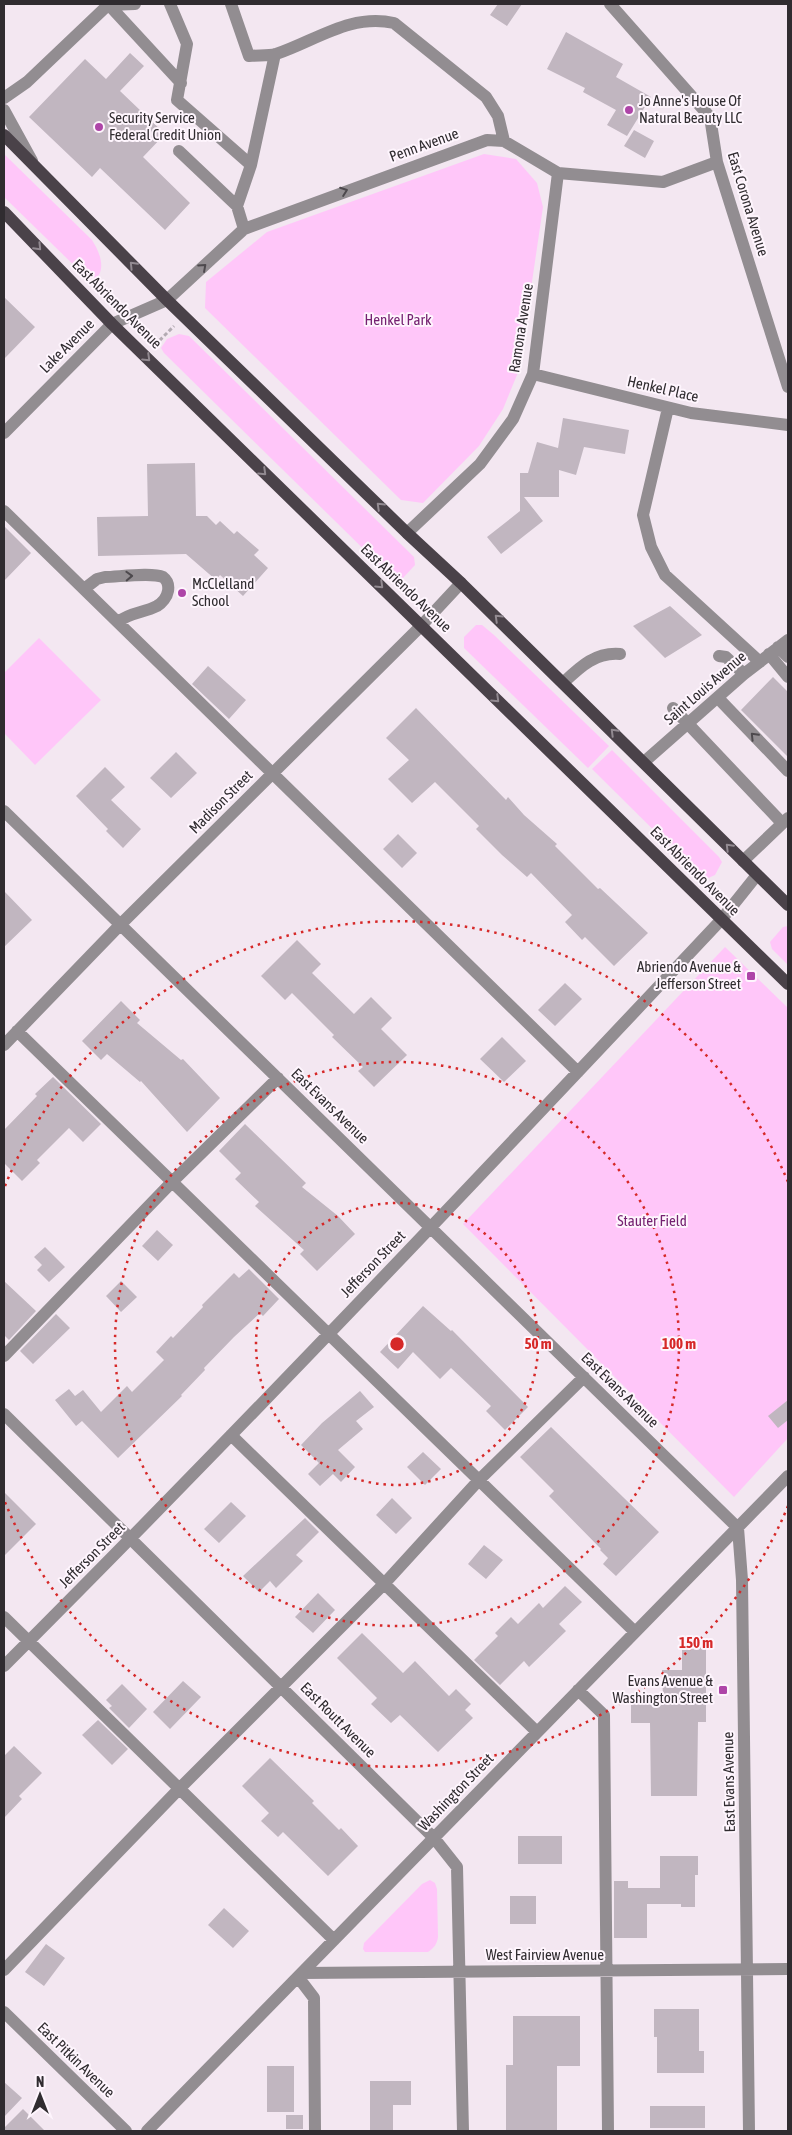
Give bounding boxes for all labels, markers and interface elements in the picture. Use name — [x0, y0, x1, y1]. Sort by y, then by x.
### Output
place label: Jo Anne's House Of Natural Beauty LLC — [639, 92, 743, 126]
marker: Jo Anne's House Of Natural Beauty LLC — [623, 104, 635, 116]
place label: Security Service Federal Credit Union — [109, 109, 221, 143]
marker: Security Service Federal Credit Union — [93, 121, 105, 133]
street label: Penn Avenue — [387, 124, 461, 165]
street label: East Corona Avenue — [725, 150, 772, 258]
one-way arrow — [339, 187, 347, 197]
one-way arrow — [32, 241, 41, 250]
street label: East Abriendo Avenue — [69, 255, 166, 352]
one-way arrow — [130, 261, 139, 270]
one-way arrow — [197, 264, 206, 273]
street label: Ramona Avenue — [505, 282, 536, 374]
park label: Henkel Park — [365, 311, 432, 328]
street label: Lake Avenue — [36, 315, 97, 376]
one-way arrow — [141, 352, 150, 361]
street label: Henkel Place — [626, 372, 701, 405]
one-way arrow — [258, 466, 267, 475]
one-way arrow — [376, 503, 385, 512]
street label: East Abriendo Avenue — [358, 540, 455, 635]
one-way arrow — [125, 571, 133, 582]
place label: McClelland School — [192, 575, 254, 609]
one-way arrow — [374, 579, 383, 588]
marker: McClelland School — [176, 587, 188, 599]
one-way arrow — [494, 615, 503, 624]
street label: Saint Louis Avenue — [660, 647, 749, 728]
one-way arrow — [490, 693, 499, 702]
one-way arrow — [610, 729, 619, 738]
one-way arrow — [751, 732, 760, 741]
street label: Madison Street — [186, 767, 256, 837]
street label: East Abriendo Avenue — [647, 822, 744, 919]
one-way arrow — [725, 843, 734, 852]
place label: Abriendo Avenue & Jefferson Street — [637, 958, 741, 992]
marker: Abriendo Avenue & Jefferson Street — [745, 970, 757, 982]
street label: East Evans Avenue — [288, 1065, 373, 1147]
park label: Stauter Field — [617, 1212, 687, 1229]
street label: Jefferson Street — [337, 1227, 408, 1300]
centre of rings — [388, 1335, 406, 1353]
text: 50 m — [525, 1335, 552, 1352]
text: 100 m — [662, 1335, 696, 1352]
street label: East Evans Avenue — [578, 1349, 663, 1431]
street label: Jefferson Street — [55, 1518, 128, 1591]
text: 150 m — [679, 1634, 713, 1651]
place label: Evans Avenue & Washington Street — [612, 1672, 713, 1706]
street label: East Routt Avenue — [297, 1679, 380, 1761]
marker: Evans Avenue & Washington Street — [717, 1684, 729, 1696]
street label: East Evans Avenue — [719, 1731, 738, 1832]
street label: Washington Street — [415, 1750, 497, 1834]
street label: West Fairview Avenue — [486, 1946, 604, 1963]
street label: East Pitkin Avenue — [34, 2019, 118, 2101]
north arrow — [15, 2070, 65, 2120]
text: N — [36, 2074, 44, 2090]

